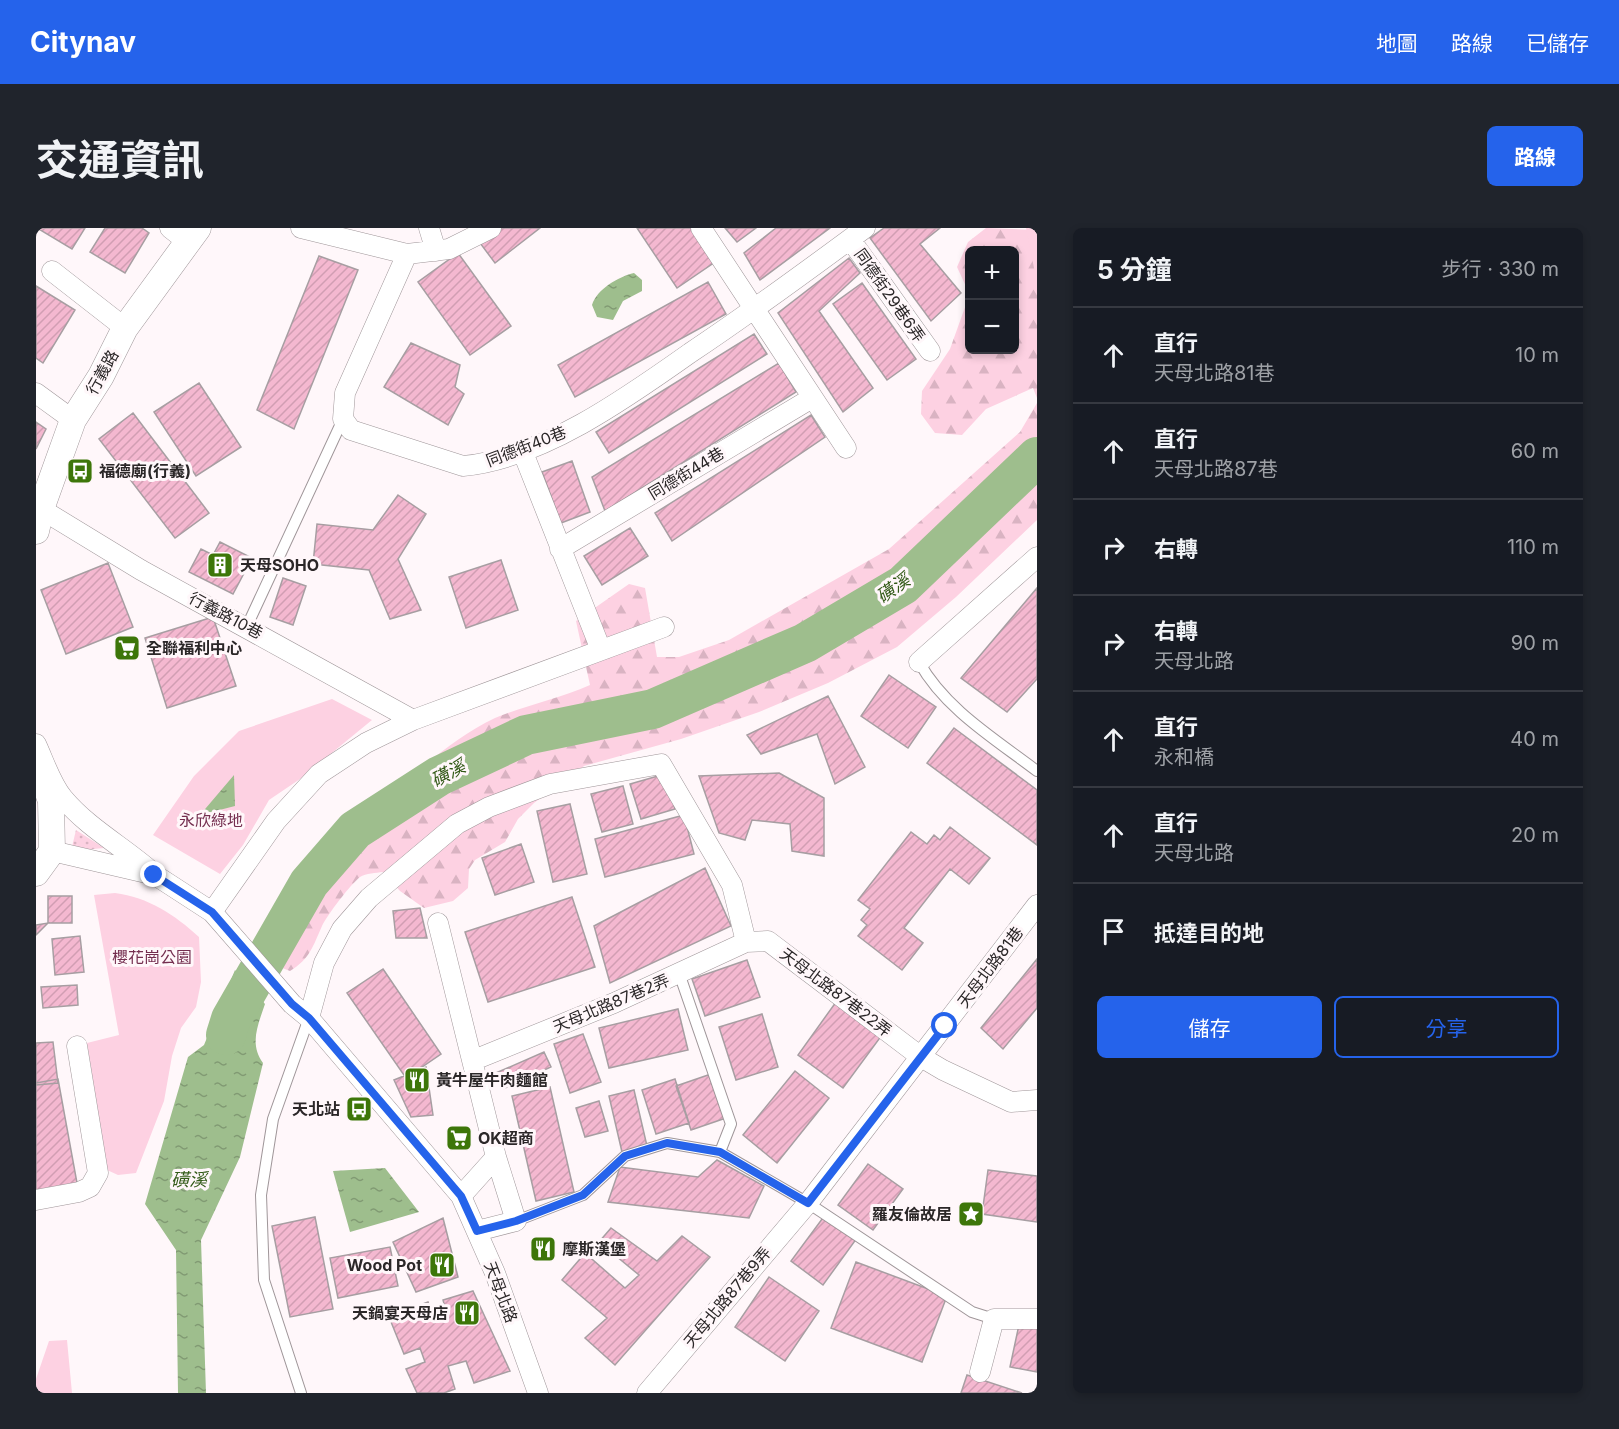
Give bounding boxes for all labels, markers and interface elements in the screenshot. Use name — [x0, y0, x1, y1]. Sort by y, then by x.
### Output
text: Citynav — [30, 25, 136, 59]
text: 地圖 — [1376, 31, 1418, 56]
text: 路線 — [1451, 31, 1493, 56]
text: 已儲存 — [1526, 31, 1589, 56]
button: 路線 — [1487, 126, 1583, 186]
text: 交通資訊 — [36, 134, 204, 185]
street label: 同德街29巷6弄 — [850, 244, 930, 346]
map controls — [965, 246, 1019, 354]
button: + — [965, 246, 1019, 300]
text: 5 分鐘 — [1097, 254, 1172, 285]
text: 步行 · 330 m — [1442, 257, 1559, 281]
button: − — [965, 300, 1019, 354]
text: 直行 — [1154, 330, 1198, 356]
icon: ahead — [1097, 339, 1130, 372]
text: 10 m — [1515, 343, 1559, 367]
street label: 行義路 — [82, 346, 122, 398]
text: 天母北路81巷 — [1154, 361, 1275, 385]
street label: 同德街40巷 — [483, 422, 569, 470]
text: 直行 — [1154, 426, 1198, 452]
icon: ahead — [1097, 435, 1130, 468]
text: 60 m — [1511, 439, 1559, 463]
street label: 同德街44巷 — [645, 443, 727, 503]
bus stop icon: 福德廟(行義) — [65, 456, 95, 486]
text: 天母北路87巷 — [1154, 457, 1278, 481]
place label: 福德廟(行義) — [99, 461, 191, 481]
icon: right — [1097, 531, 1130, 564]
text: 110 m — [1507, 535, 1559, 559]
text: 右轉 — [1154, 536, 1198, 562]
building icon: 天母SOHO — [205, 550, 235, 580]
place label: 天母SOHO — [240, 555, 319, 575]
water label: 磺溪 — [872, 567, 916, 607]
street label: 行義路10巷 — [186, 587, 266, 643]
text: 右轉 — [1154, 618, 1198, 644]
icon: right — [1097, 627, 1130, 660]
text: 90 m — [1511, 631, 1559, 655]
supermarket icon: 全聯福利中心 — [112, 633, 142, 663]
place label: 全聯福利中心 — [146, 638, 242, 658]
text: 天母北路 — [1154, 649, 1234, 673]
text: 直行 — [1154, 714, 1198, 740]
icon: ahead — [1097, 723, 1130, 756]
text: 40 m — [1510, 727, 1559, 751]
text: 永和橋 — [1154, 745, 1214, 769]
water label: 磺溪 — [427, 754, 471, 791]
park label: 永欣綠地 — [179, 810, 243, 830]
text: 直行 — [1154, 810, 1198, 836]
icon: ahead — [1097, 819, 1130, 852]
text: 20 m — [1511, 823, 1559, 847]
text: 天母北路 — [1154, 841, 1234, 865]
route end — [140, 861, 166, 887]
icon: arrive — [1097, 915, 1130, 948]
text: 抵達目的地 — [1154, 920, 1264, 946]
street label: 天母北路81巷 — [953, 922, 1027, 1012]
street label: 天母北路87巷22弄 — [776, 944, 896, 1040]
park label: 櫻花崗公園 — [112, 947, 192, 967]
street label: 天母北路87巷2弄 — [550, 969, 672, 1037]
button: 儲存 — [1097, 996, 1322, 1058]
button: 分享 — [1334, 996, 1559, 1058]
route start — [931, 1012, 957, 1038]
restaurant icon: 黃牛屋牛肉麵館 — [402, 1065, 432, 1095]
place label: 黃牛屋牛肉麵館 — [436, 1070, 548, 1090]
bus stop icon: 天北站 — [344, 1094, 374, 1124]
place label: 天北站 — [292, 1099, 340, 1119]
supermarket icon: OK超商 — [444, 1123, 474, 1153]
place label: OK超商 — [478, 1128, 534, 1148]
water label: 磺溪 — [171, 1169, 210, 1190]
place icon: 羅友倫故居 — [956, 1199, 986, 1229]
place label: 羅友倫故居 — [872, 1204, 952, 1224]
restaurant icon: 摩斯漢堡 — [528, 1234, 558, 1264]
place label: 摩斯漢堡 — [562, 1239, 626, 1259]
street label: 天母北路87巷9弄 — [679, 1243, 775, 1351]
restaurant icon: Wood Pot — [427, 1250, 457, 1280]
place label: Wood Pot — [347, 1255, 422, 1275]
street label: 天母北路 — [480, 1259, 522, 1325]
restaurant icon: 天鍋宴天母店 — [452, 1298, 482, 1328]
place label: 天鍋宴天母店 — [352, 1303, 448, 1323]

